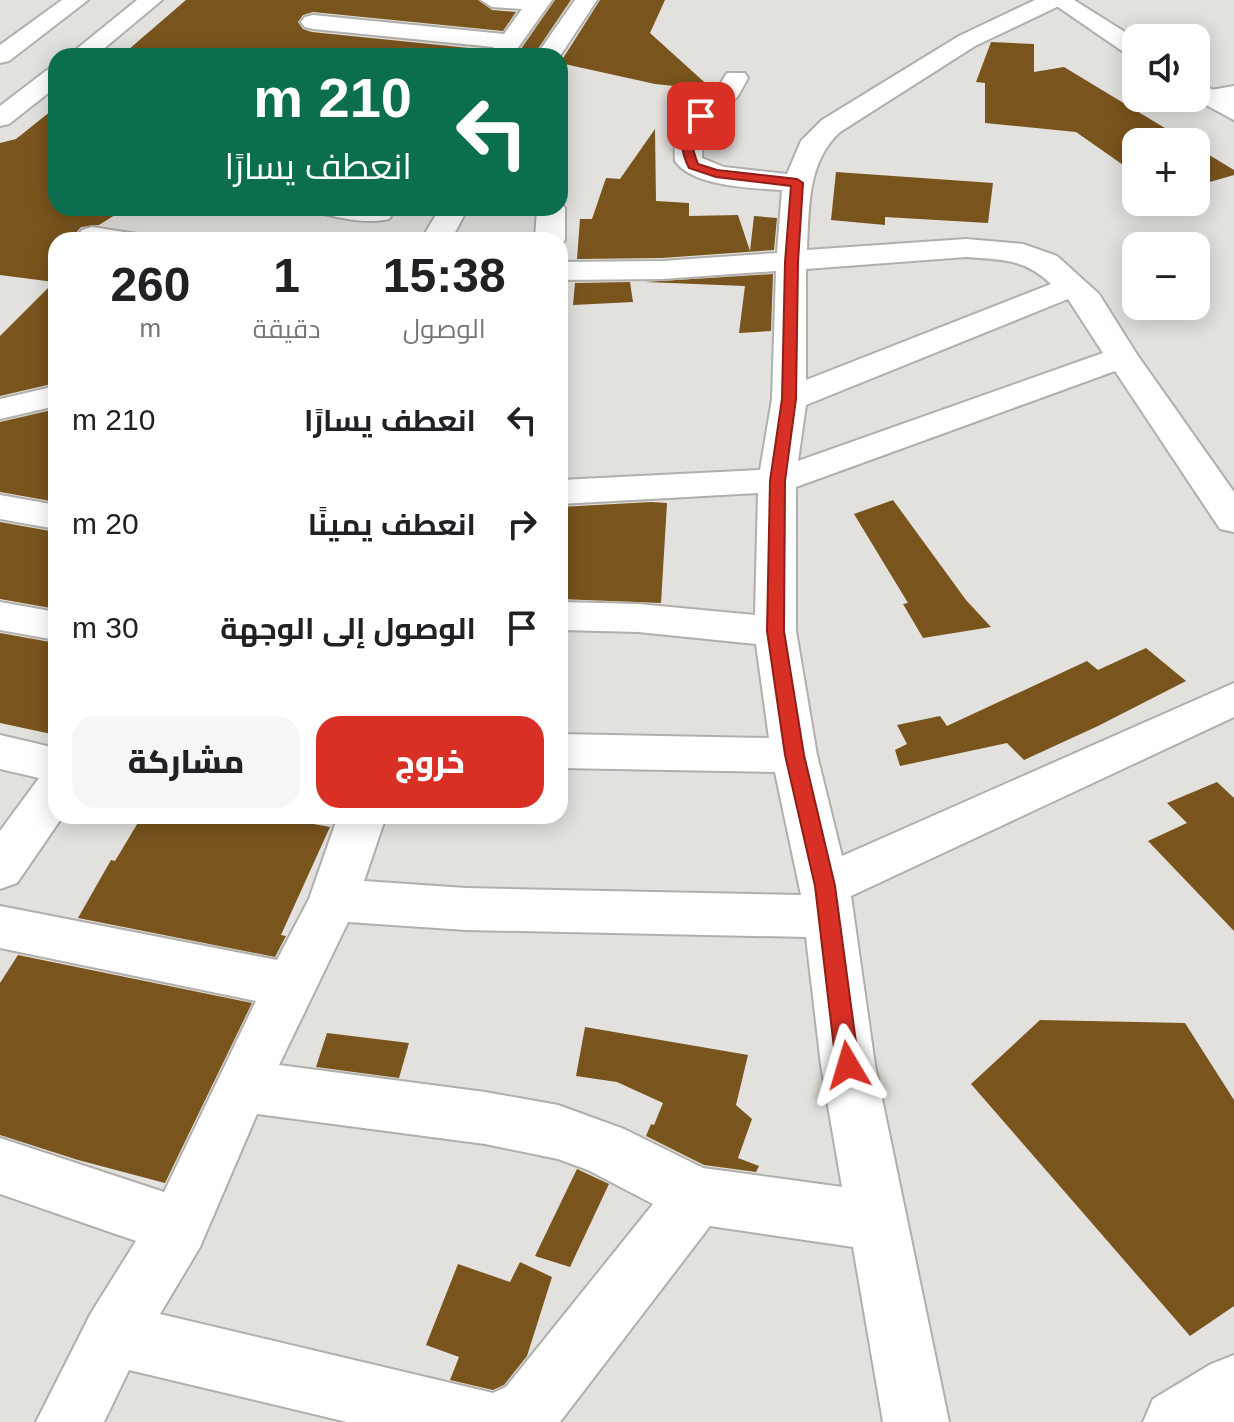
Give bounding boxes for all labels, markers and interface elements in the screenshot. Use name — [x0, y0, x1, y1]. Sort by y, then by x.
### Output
map controls — [1122, 24, 1210, 320]
button: sound — [1122, 24, 1210, 112]
text: 210 m — [253, 66, 412, 129]
icon: left — [440, 80, 544, 184]
pin — [667, 82, 735, 150]
icon: arrive — [679, 94, 723, 138]
button: + — [1122, 128, 1210, 216]
text: انعطف يسارًا — [225, 146, 412, 187]
button: − — [1122, 232, 1210, 320]
text: 1 — [273, 249, 300, 302]
text: 15:38 — [383, 249, 506, 302]
text: 260 — [110, 258, 190, 311]
text: m — [140, 313, 161, 343]
text: دقيقة — [253, 314, 320, 344]
text: الوصول — [403, 314, 486, 344]
icon: left — [500, 398, 544, 442]
text: 210 m — [72, 403, 155, 436]
text: انعطف يسارًا — [304, 404, 476, 437]
icon: right — [500, 502, 544, 546]
text: 20 m — [72, 507, 139, 540]
text: انعطف يمينًا — [308, 508, 476, 541]
icon: arrive — [500, 606, 544, 650]
text: 30 m — [72, 611, 139, 644]
text: الوصول إلى الوجهة — [220, 612, 476, 645]
button: مشاركة — [72, 716, 300, 808]
button: خروج — [316, 716, 544, 808]
position arrow — [806, 1023, 890, 1107]

